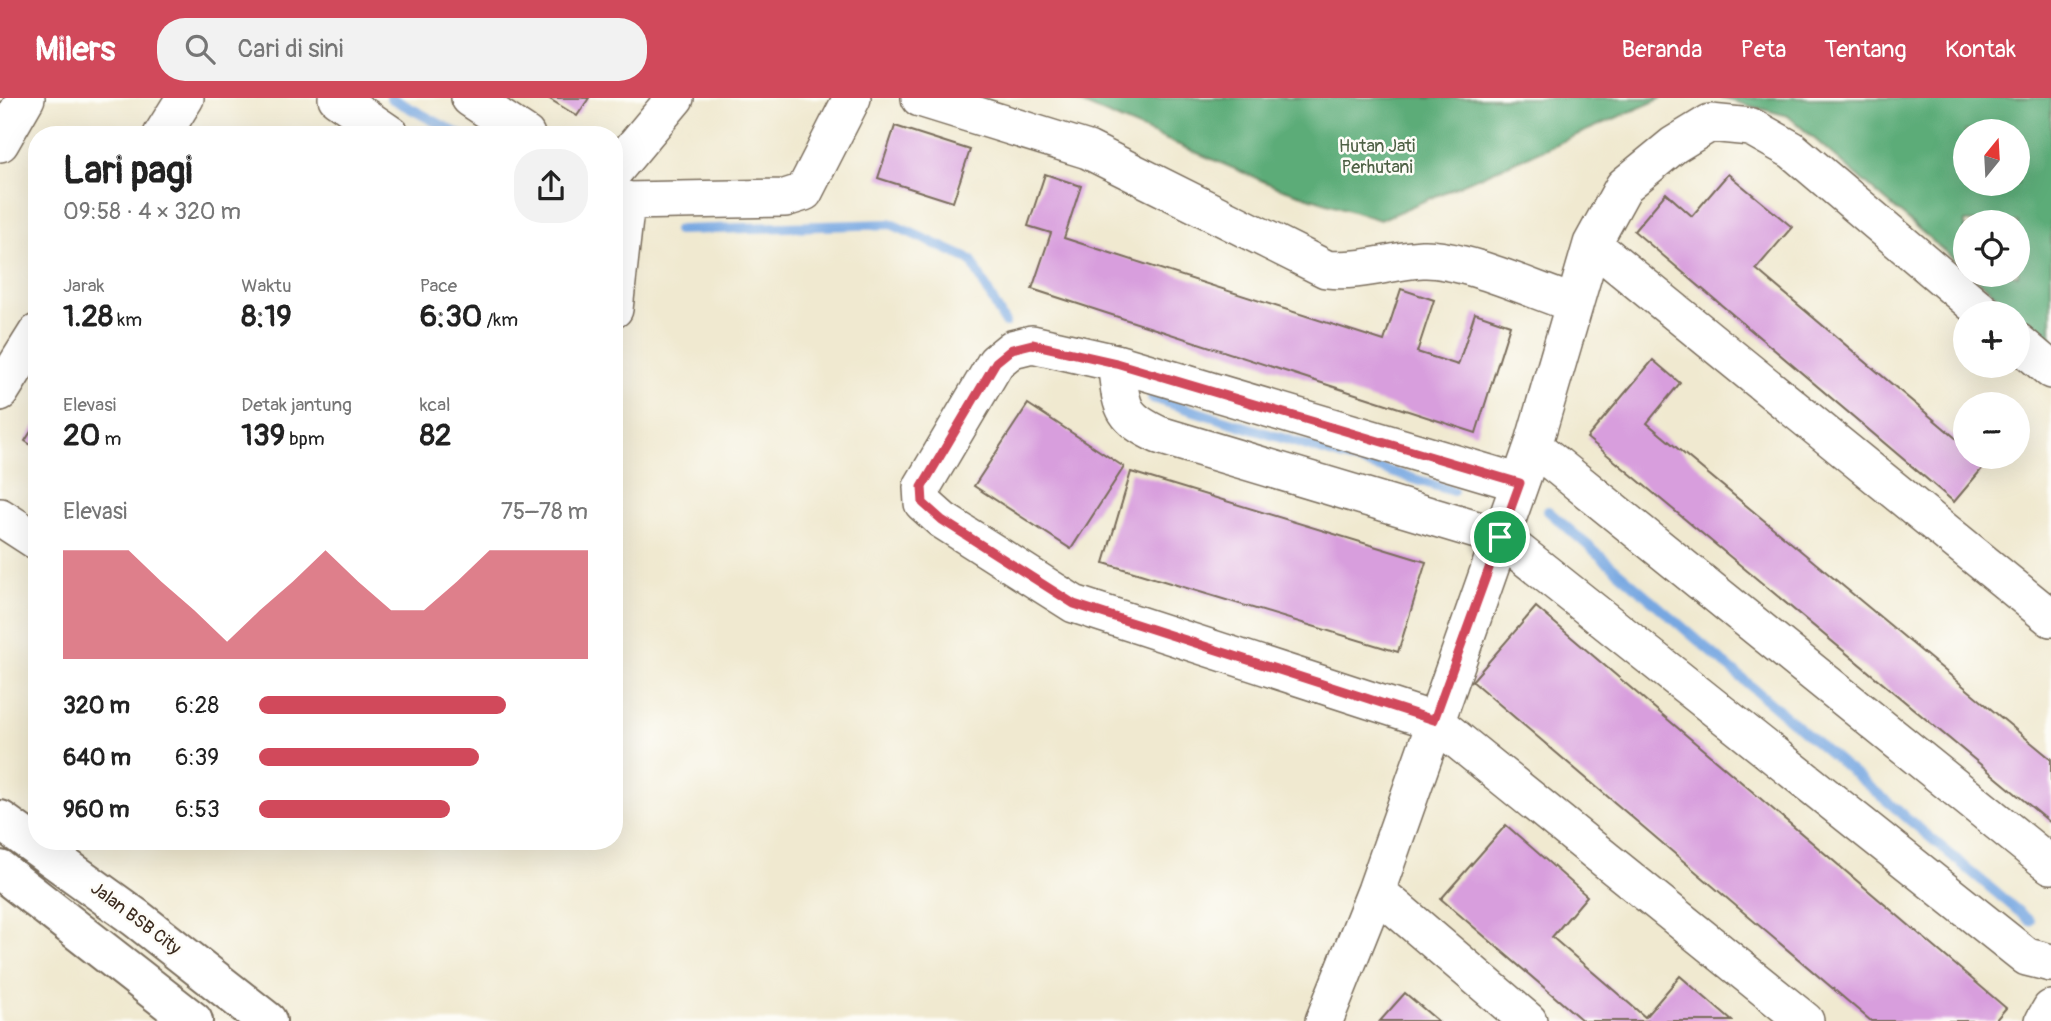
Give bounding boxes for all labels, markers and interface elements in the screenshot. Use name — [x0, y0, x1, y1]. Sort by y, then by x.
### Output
search box — [157, 18, 647, 81]
text: Milers — [35, 29, 115, 70]
icon: search — [181, 30, 219, 68]
text: Cari di sini — [237, 33, 343, 65]
text: Beranda — [1621, 35, 1702, 64]
text: Peta — [1740, 35, 1786, 64]
text: Tentang — [1824, 35, 1907, 64]
text: Kontak — [1945, 35, 2016, 64]
north arrow — [1953, 119, 2030, 196]
map controls — [1953, 119, 2030, 469]
park label: Hutan Jati Perhutani — [1339, 135, 1415, 179]
text: Lari pagi — [63, 147, 192, 195]
button: share — [514, 149, 588, 223]
text: 09:58 · 4 × 320 m — [63, 197, 241, 226]
button: locate — [1953, 210, 2030, 287]
text: Jarak — [63, 274, 104, 298]
text: Waktu — [241, 274, 292, 298]
text: Pace — [420, 274, 457, 298]
text: 1.28 — [63, 298, 113, 335]
text: 8:19 — [241, 298, 292, 335]
text: 6:30 — [420, 298, 482, 335]
button: + — [1953, 301, 2030, 378]
text: km — [113, 308, 142, 332]
text: /km — [482, 308, 518, 332]
button: − — [1953, 392, 2030, 469]
text: Elevasi — [63, 393, 116, 417]
text: Detak jantung — [241, 393, 352, 417]
text: kcal — [420, 393, 451, 417]
text: 20 — [63, 417, 100, 454]
text: 139 — [241, 417, 285, 454]
text: 82 — [420, 417, 452, 454]
text: m — [100, 427, 121, 451]
text: bpm — [285, 427, 325, 451]
text: Elevasi — [63, 497, 127, 526]
text: 75–78 m — [501, 497, 588, 526]
pin — [1470, 507, 1530, 567]
icon: arrive — [1481, 518, 1519, 556]
text: 320 m — [63, 691, 130, 720]
text: 6:28 — [175, 691, 219, 720]
text: 640 m — [63, 743, 131, 772]
text: 6:39 — [175, 743, 219, 772]
text: 960 m — [63, 795, 129, 824]
text: 6:53 — [175, 795, 220, 824]
street label: Jalan BSB City — [86, 877, 186, 960]

